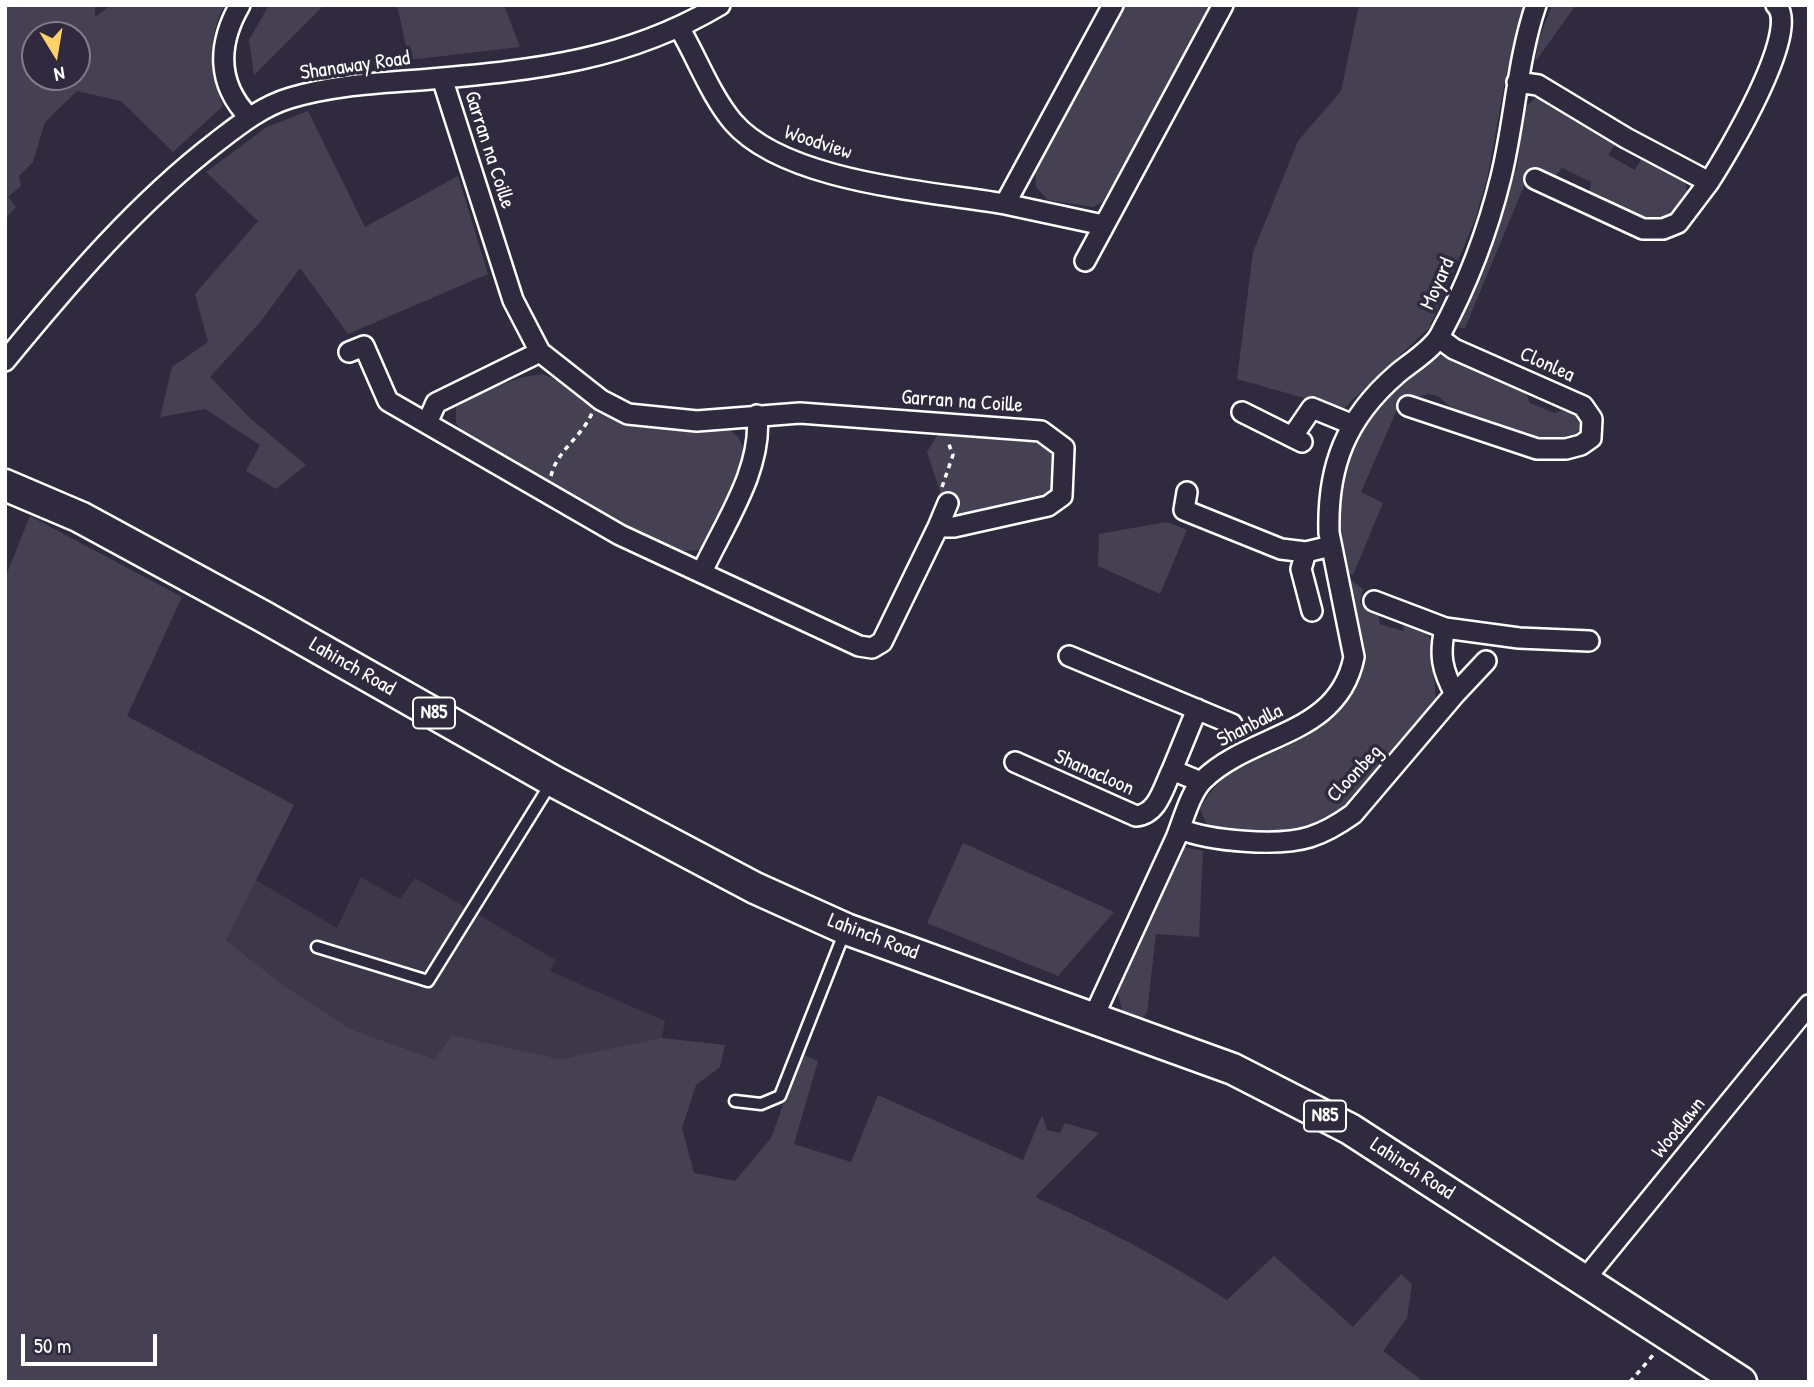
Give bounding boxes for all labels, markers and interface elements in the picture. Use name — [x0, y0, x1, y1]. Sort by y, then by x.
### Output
north arrow — [21, 21, 91, 91]
street label: Shanaway Road — [299, 46, 411, 86]
text: N — [52, 61, 67, 88]
street label: Garran na Coille — [458, 88, 520, 212]
street label: Woodview — [781, 120, 855, 166]
street label: Moyard — [1415, 254, 1461, 314]
street label: Clonlea — [1516, 342, 1578, 388]
street label: Garran na Coille — [900, 385, 1024, 419]
street label: Lahinch Road — [304, 632, 400, 702]
road number: N85 — [413, 698, 455, 728]
street label: Shanballa — [1213, 699, 1287, 753]
street label: Cloonbeg — [1322, 740, 1388, 808]
street label: Shanacloon — [1050, 744, 1138, 802]
street label: Lahinch Road — [824, 908, 922, 966]
street label: Woodlawn — [1647, 1092, 1711, 1164]
road number: N85 — [1304, 1100, 1346, 1132]
street label: Lahinch Road — [1365, 1132, 1459, 1206]
scale bar — [24, 1320, 161, 1364]
text: 50 m — [34, 1331, 71, 1360]

